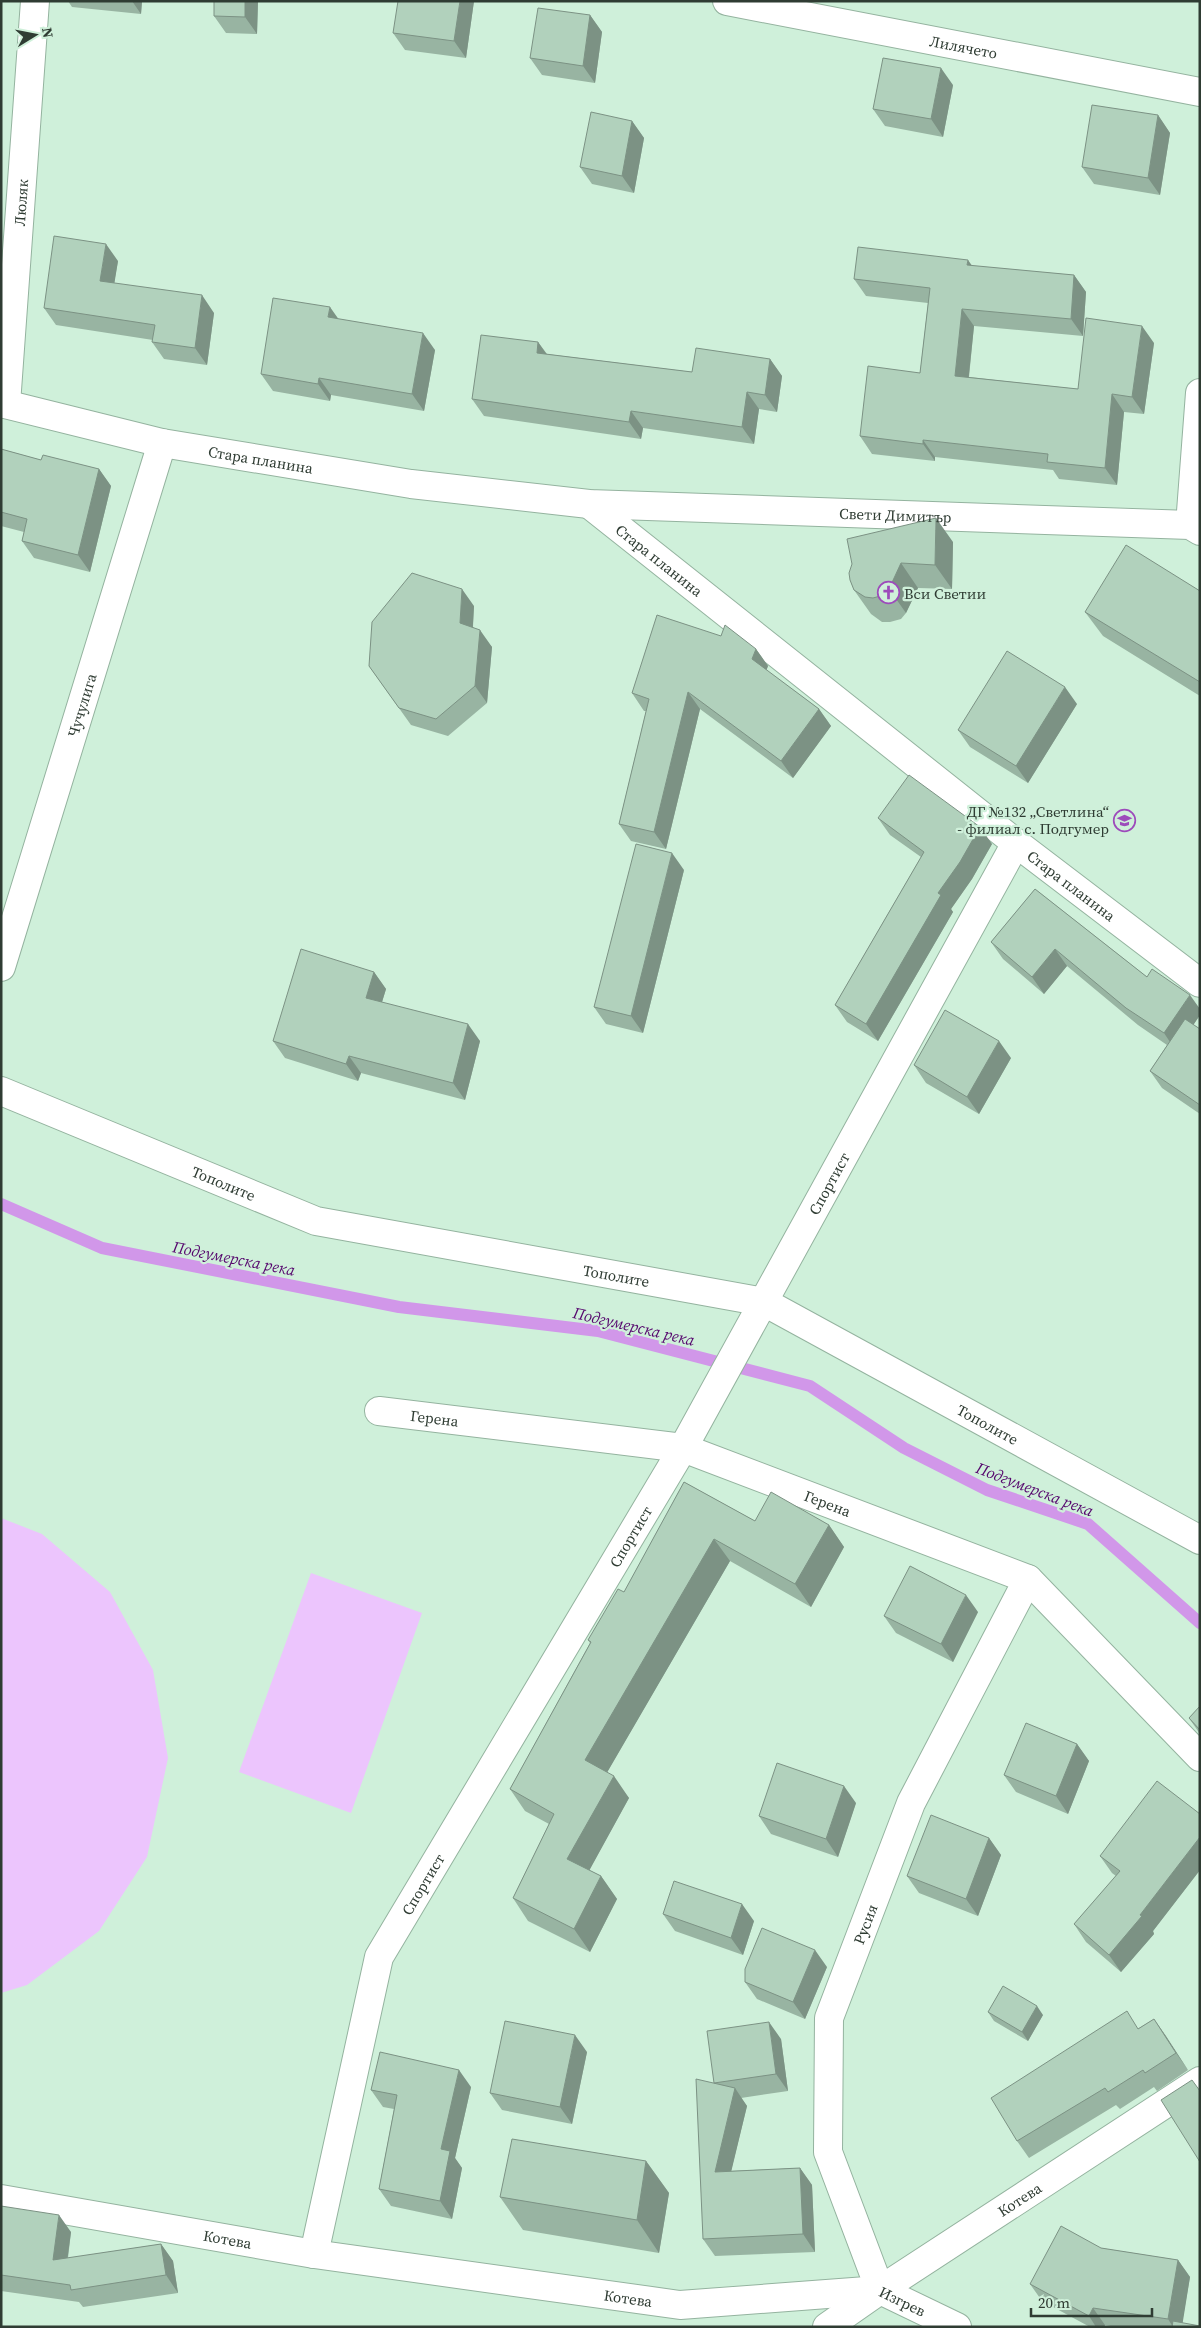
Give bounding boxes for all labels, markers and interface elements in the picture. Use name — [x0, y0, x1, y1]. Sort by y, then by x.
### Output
north arrow — [10, 10, 60, 60]
text: N — [37, 26, 59, 40]
street label: Лилячето — [928, 30, 999, 63]
street label: Люляк — [8, 178, 33, 227]
street label: Стара планина — [207, 440, 315, 478]
street label: Свети Димитър — [839, 502, 952, 527]
street label: Стара планина — [612, 519, 708, 601]
church icon: Вси Светии — [876, 581, 900, 605]
place label: Вси Светии — [904, 583, 986, 604]
street label: Чучулига — [62, 670, 101, 740]
place label: ДГ №132 „Светлина“ - филиал с. Подгумер — [957, 801, 1109, 839]
school or university icon: ДГ №132 „Светлина“ - филиал с. Подгумер — [1113, 808, 1137, 832]
street label: Стара планина — [1023, 845, 1120, 926]
street label: Спортист — [803, 1148, 854, 1218]
street label: Тополите — [189, 1160, 259, 1206]
water label: Подгумерска река — [170, 1235, 298, 1281]
street label: Тополите — [581, 1259, 652, 1292]
water label: Подгумерска река — [570, 1301, 698, 1351]
street label: Тополите — [953, 1399, 1023, 1450]
street label: Герена — [409, 1404, 460, 1431]
water label: Подгумерска река — [972, 1456, 1098, 1522]
street label: Герена — [801, 1485, 854, 1521]
street label: Спортист — [604, 1502, 657, 1571]
street label: Спортист — [396, 1849, 449, 1919]
street label: Русия — [848, 1901, 882, 1947]
street label: Котева — [993, 2177, 1046, 2221]
street label: Котева — [202, 2224, 254, 2253]
street label: Изгрев — [876, 2281, 929, 2321]
street label: Котева — [603, 2284, 654, 2312]
scale bar — [1031, 2286, 1152, 2318]
text: 20 m — [1038, 2292, 1070, 2313]

